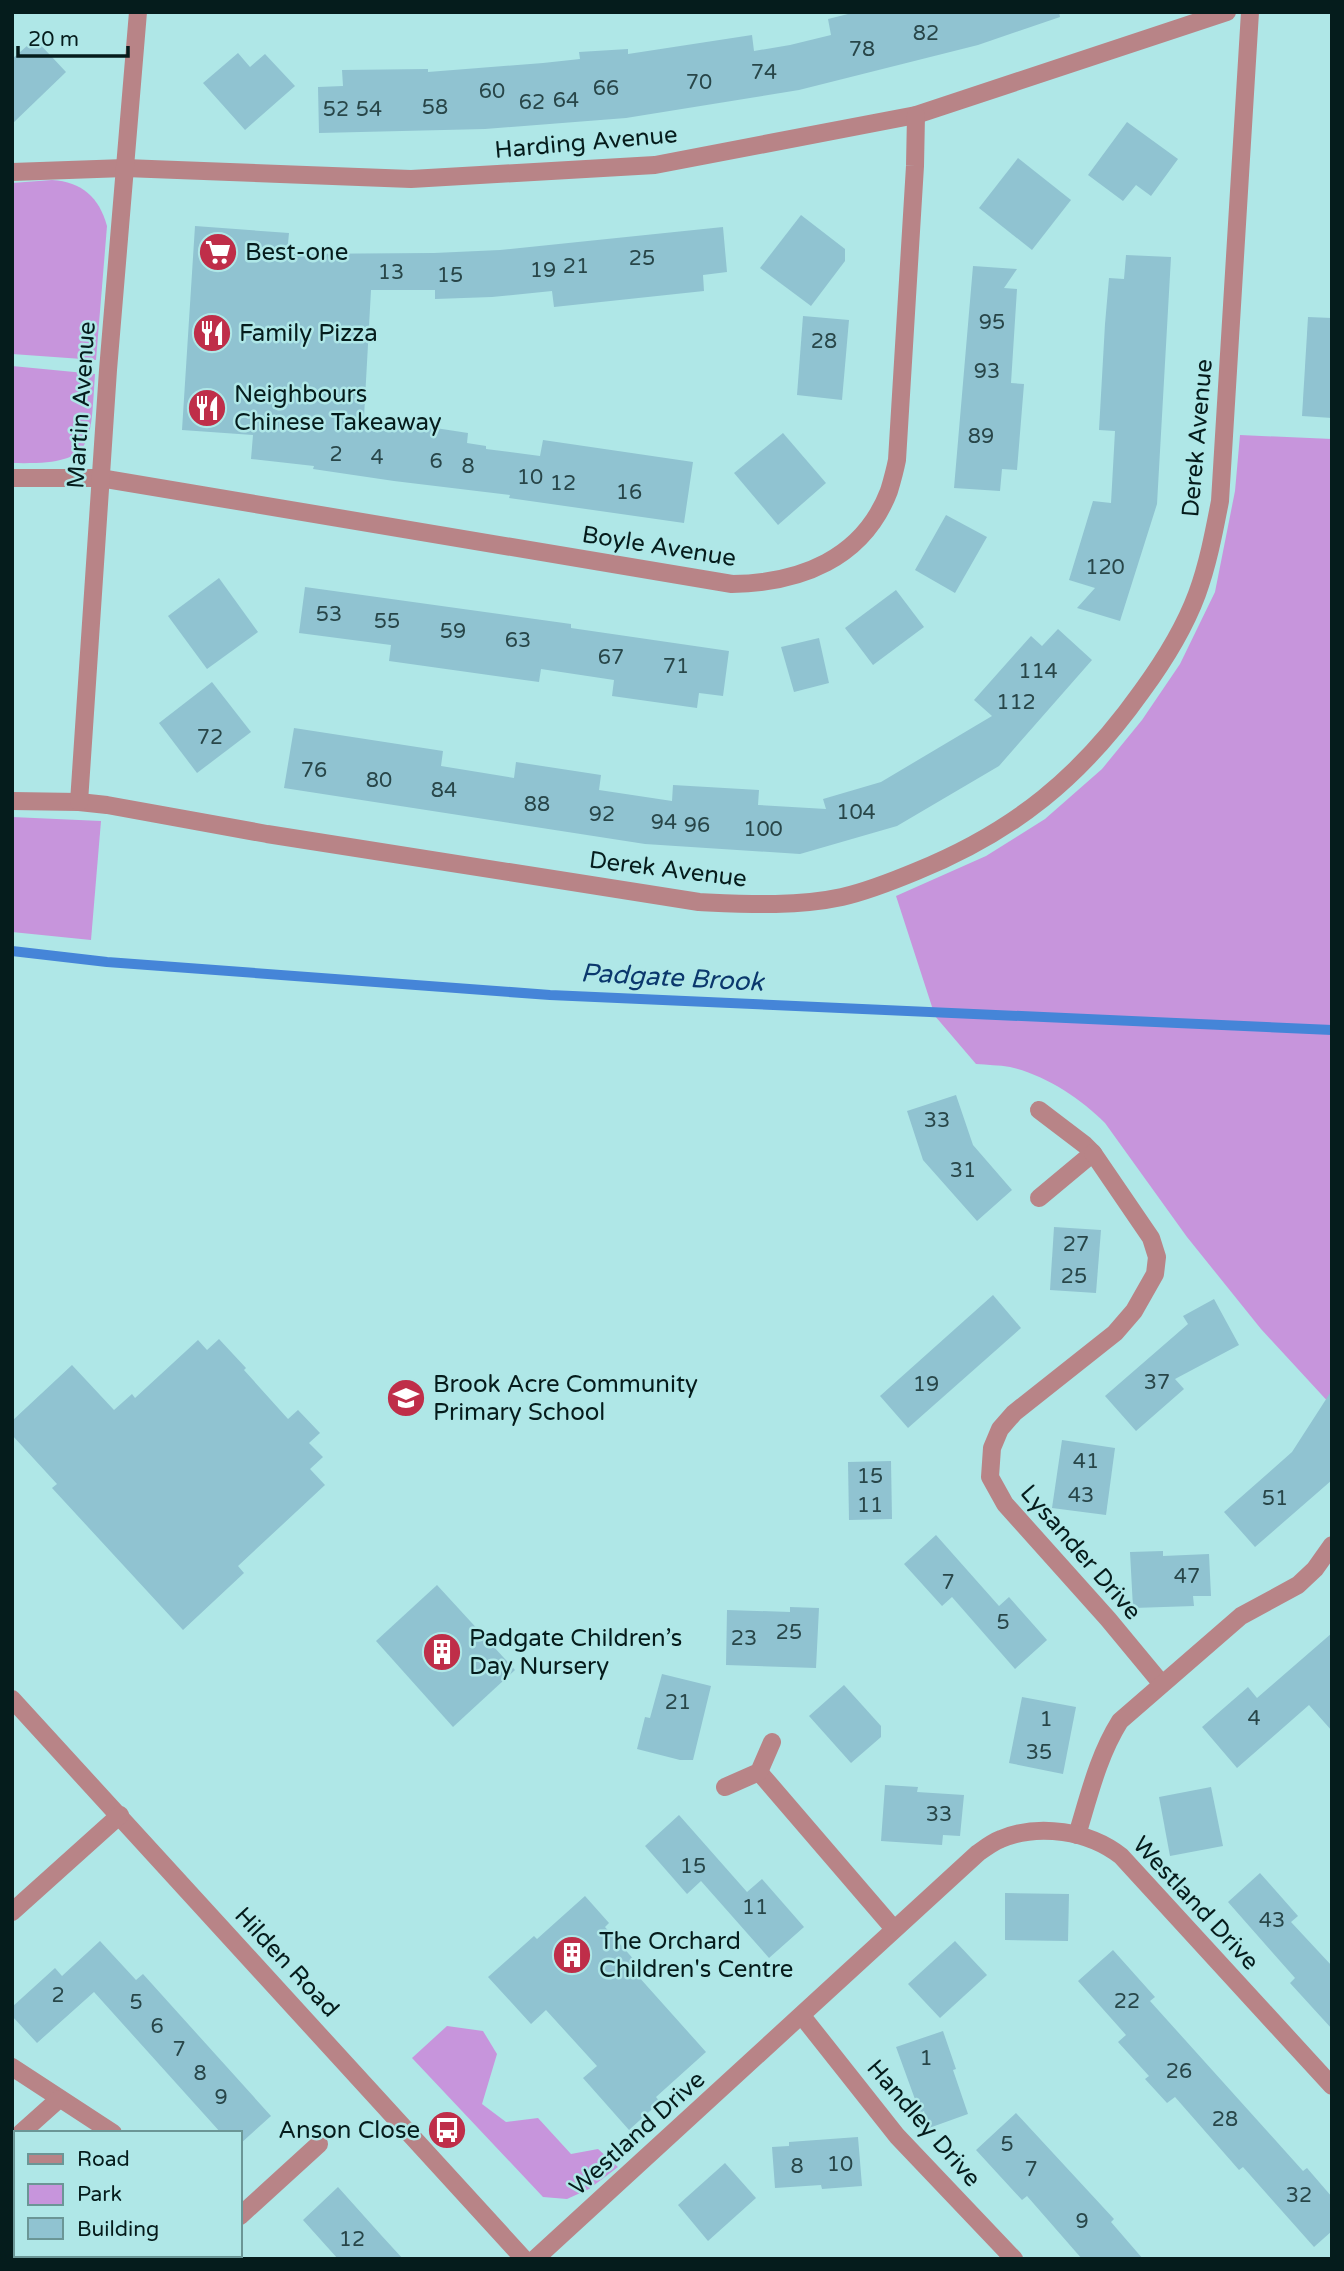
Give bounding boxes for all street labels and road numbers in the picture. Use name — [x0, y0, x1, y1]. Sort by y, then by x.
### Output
street label: Harding Avenue — [493, 120, 679, 165]
street label: Martin Avenue — [61, 320, 102, 490]
street label: Derek Avenue — [1176, 358, 1219, 518]
street label: Boyle Avenue — [580, 520, 738, 573]
street label: Derek Avenue — [587, 845, 749, 894]
street label: Lysander Drive — [1014, 1479, 1147, 1626]
street label: Westland Drive — [1126, 1831, 1265, 1976]
street label: Hilden Road — [228, 1901, 345, 2023]
street label: Handley Drive — [861, 2054, 987, 2193]
street label: Westland Drive — [564, 2065, 711, 2202]

